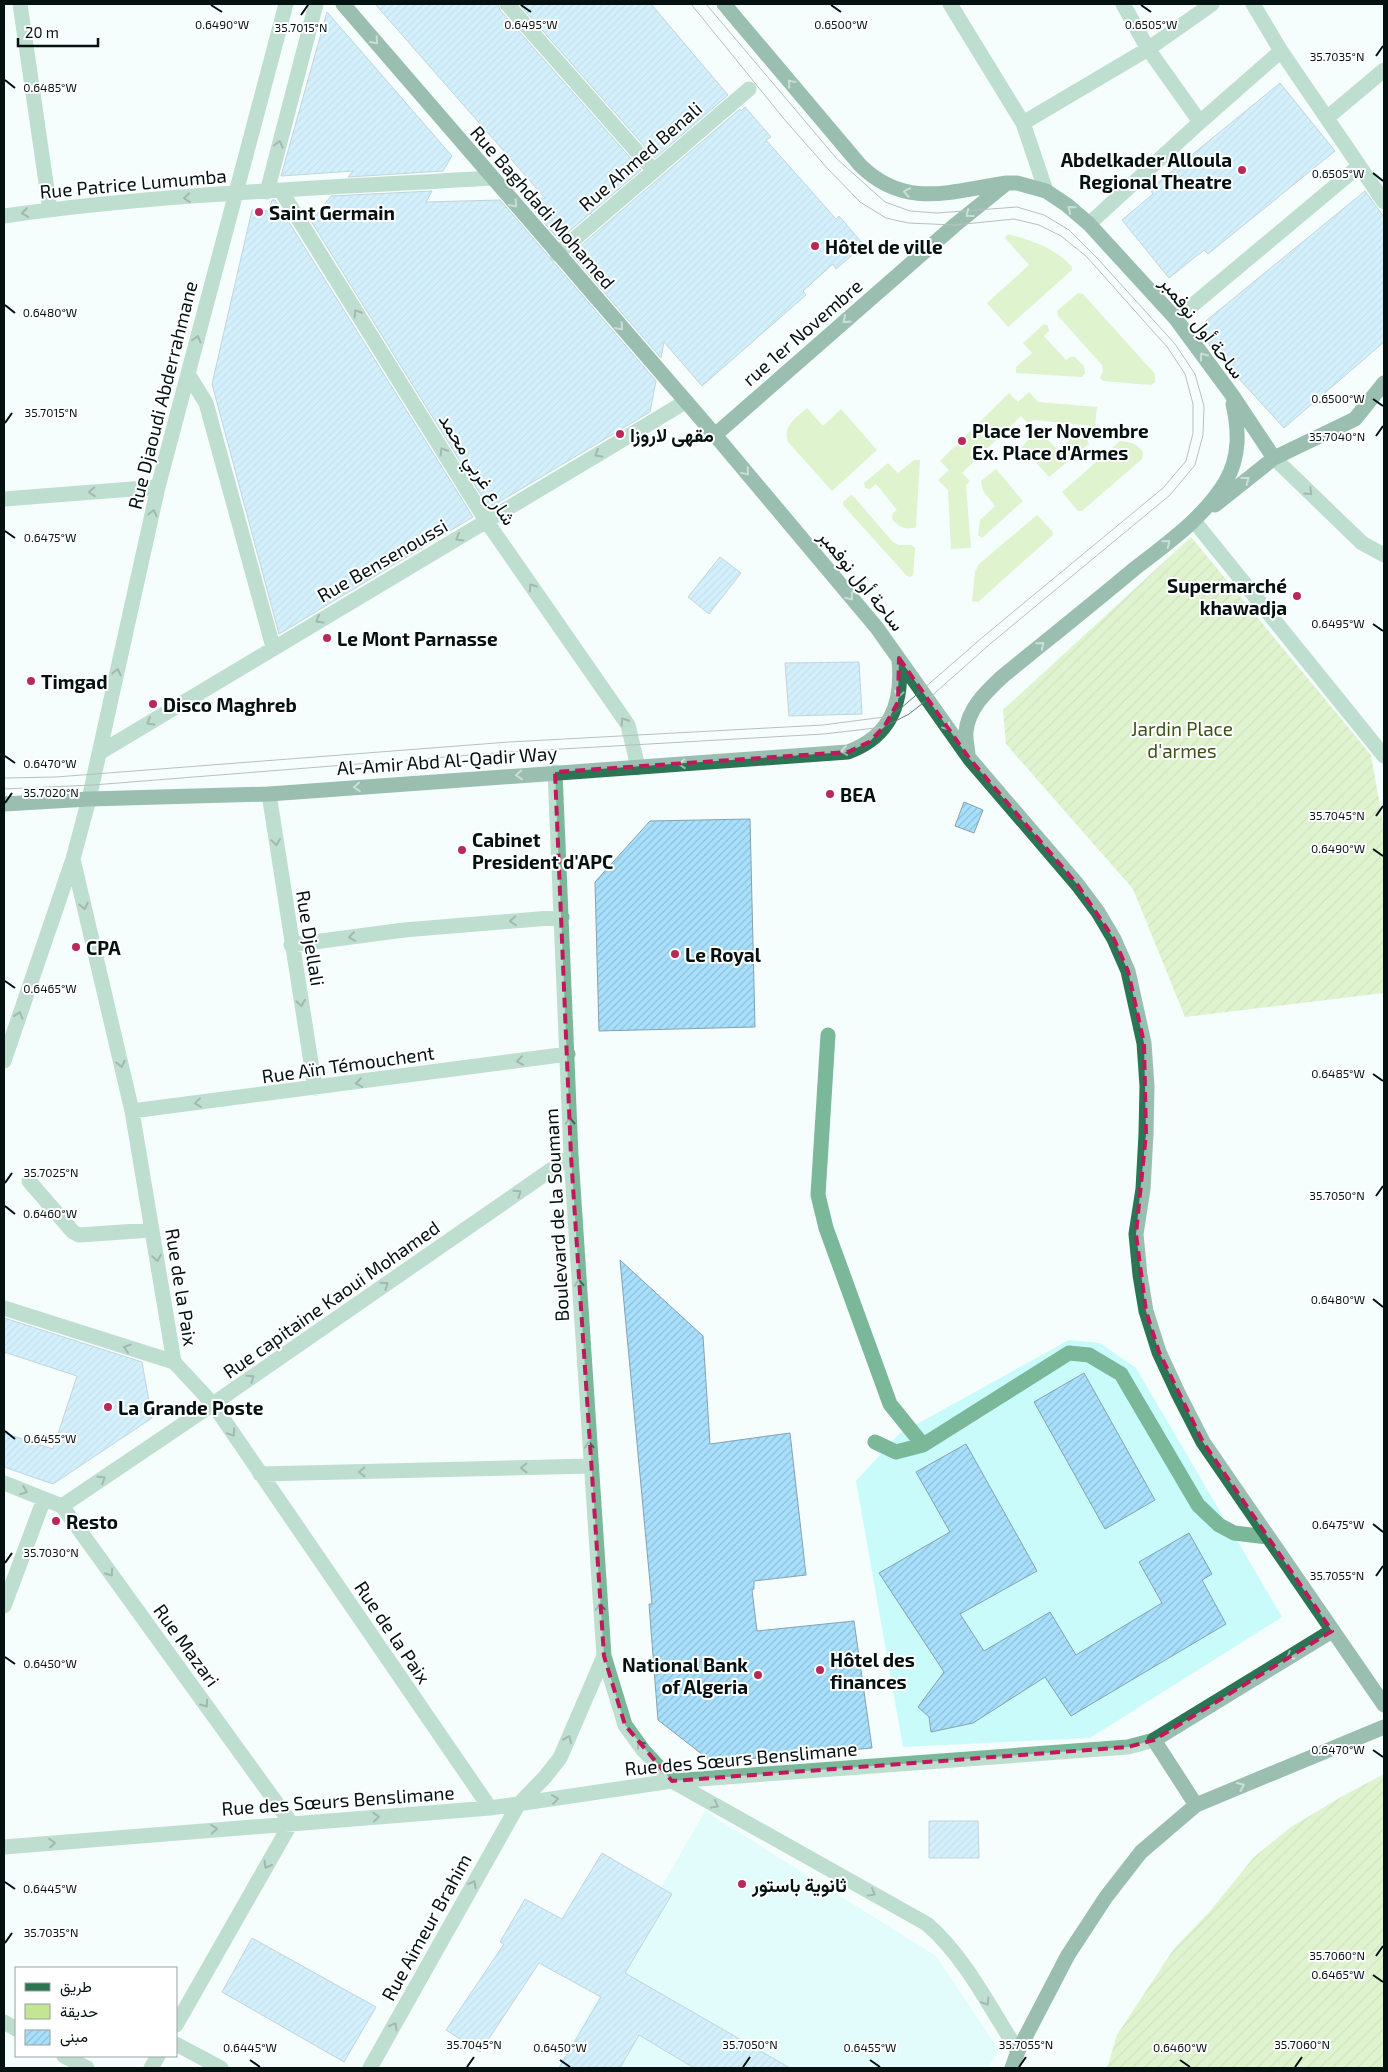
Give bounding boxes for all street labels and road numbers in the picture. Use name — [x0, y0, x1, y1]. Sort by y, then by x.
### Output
street label: Rue Ahmed Benali — [574, 96, 706, 216]
street label: Rue Baghdadi Mohamed — [466, 121, 620, 293]
street label: Rue Patrice Lumumba — [39, 163, 227, 203]
street label: ساحة أول نوفمبر — [1155, 271, 1250, 383]
street label: rue 1er Novembre — [737, 274, 867, 390]
street label: Rue Djaoudi Abderrahmane — [122, 278, 202, 512]
street label: شارع غربي محمد — [430, 409, 521, 532]
street label: Rue Bensenoussi — [313, 513, 451, 607]
street label: ساحة أول نوفمبر — [813, 524, 910, 636]
street label: Al-Amir Abd Al-Qadir Way — [336, 741, 558, 779]
street label: Rue Djellali — [292, 888, 330, 988]
street label: Rue Aïn Témouchent — [260, 1040, 436, 1088]
street label: Boulevard de la Soumam — [539, 1108, 573, 1322]
street label: Rue capitaine Kaoui Mohamed — [218, 1215, 444, 1383]
street label: Rue de la Paix — [161, 1226, 203, 1348]
street label: Rue de la Paix — [350, 1576, 436, 1688]
street label: Rue Mazari — [149, 1599, 225, 1691]
street label: Rue des Sœurs Benslimane — [624, 1736, 858, 1780]
street label: Rue des Sœurs Benslimane — [221, 1780, 455, 1820]
street label: Rue Aimeur Brahim — [376, 1850, 476, 2004]

